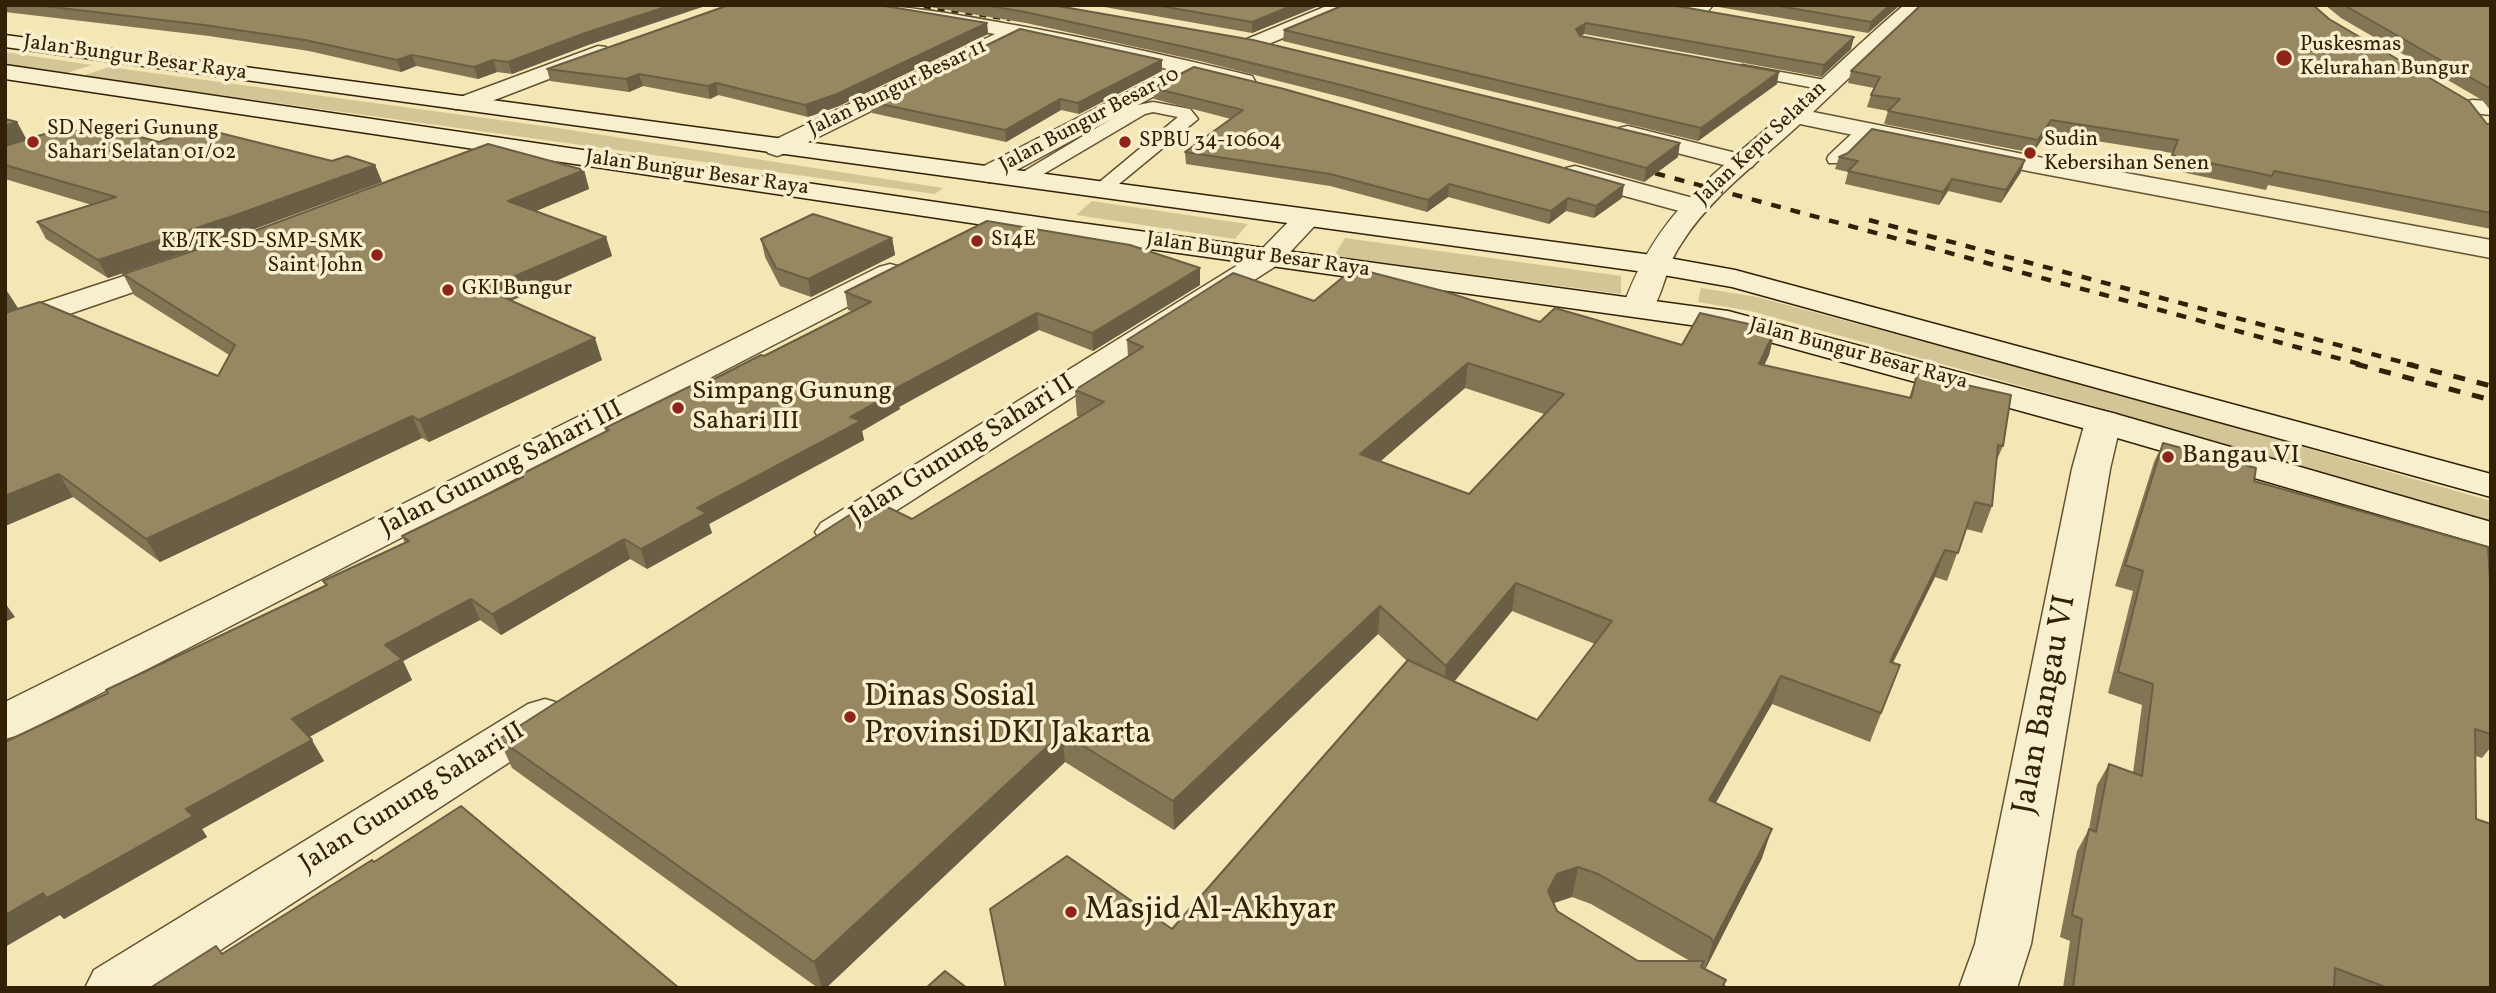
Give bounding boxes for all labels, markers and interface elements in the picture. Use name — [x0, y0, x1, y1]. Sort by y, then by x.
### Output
street label: Jalan Bungur Besar Raya — [22, 31, 248, 87]
place label: Puskesmas Kelurahan Bungur — [2300, 33, 2469, 83]
street label: Jalan Bungur Besar 11 — [805, 35, 991, 143]
marker: Puskesmas Kelurahan Bungur — [2274, 48, 2294, 68]
street label: Jalan Bungur Besar 10 — [996, 63, 1184, 179]
street label: Jalan Kepu Selatan — [1691, 77, 1833, 211]
place label: SD Negeri Gunung Sahari Selatan 01/02 — [47, 117, 236, 167]
place label: Sudin Kebersihan Senen — [2044, 128, 2209, 178]
place label: SPBU 34-10604 — [1139, 129, 1282, 155]
marker: SD Negeri Gunung Sahari Selatan 01/02 — [25, 134, 41, 150]
marker: SPBU 34-10604 — [1117, 134, 1133, 150]
marker: Sudin Kebersihan Senen — [2022, 145, 2038, 161]
street label: Jalan Bungur Besar Raya — [584, 146, 810, 202]
place label: S14E — [991, 228, 1036, 254]
street label: Jalan Bungur Besar Raya — [1145, 228, 1371, 284]
place label: KB/TK-SD-SMP-SMK Saint John — [161, 230, 363, 280]
marker: S14E — [969, 233, 985, 249]
marker: KB/TK-SD-SMP-SMK Saint John — [369, 247, 385, 263]
place label: GKI Bungur — [462, 277, 572, 303]
marker: GKI Bungur — [440, 282, 456, 298]
street label: Jalan Bungur Besar Raya — [1746, 314, 1970, 396]
street label: Jalan Gunung Sahari II — [845, 369, 1081, 533]
place label: Simpang Gunung Sahari III — [692, 377, 892, 438]
street label: Jalan Gunung Sahari III — [375, 395, 629, 545]
marker: Simpang Gunung Sahari III — [670, 400, 686, 416]
place label: Bangau VI — [2182, 441, 2300, 473]
marker: Bangau VI — [2160, 449, 2176, 465]
street label: Jalan Bangau VI — [2007, 592, 2087, 818]
place label: Dinas Sosial Provinsi DKI Jakarta — [864, 680, 1151, 755]
marker: Dinas Sosial Provinsi DKI Jakarta — [842, 709, 858, 725]
street label: Jalan Gunung Sahari II — [295, 717, 531, 881]
place label: Masjid Al-Akhyar — [1085, 893, 1336, 931]
marker: Masjid Al-Akhyar — [1063, 904, 1079, 920]

